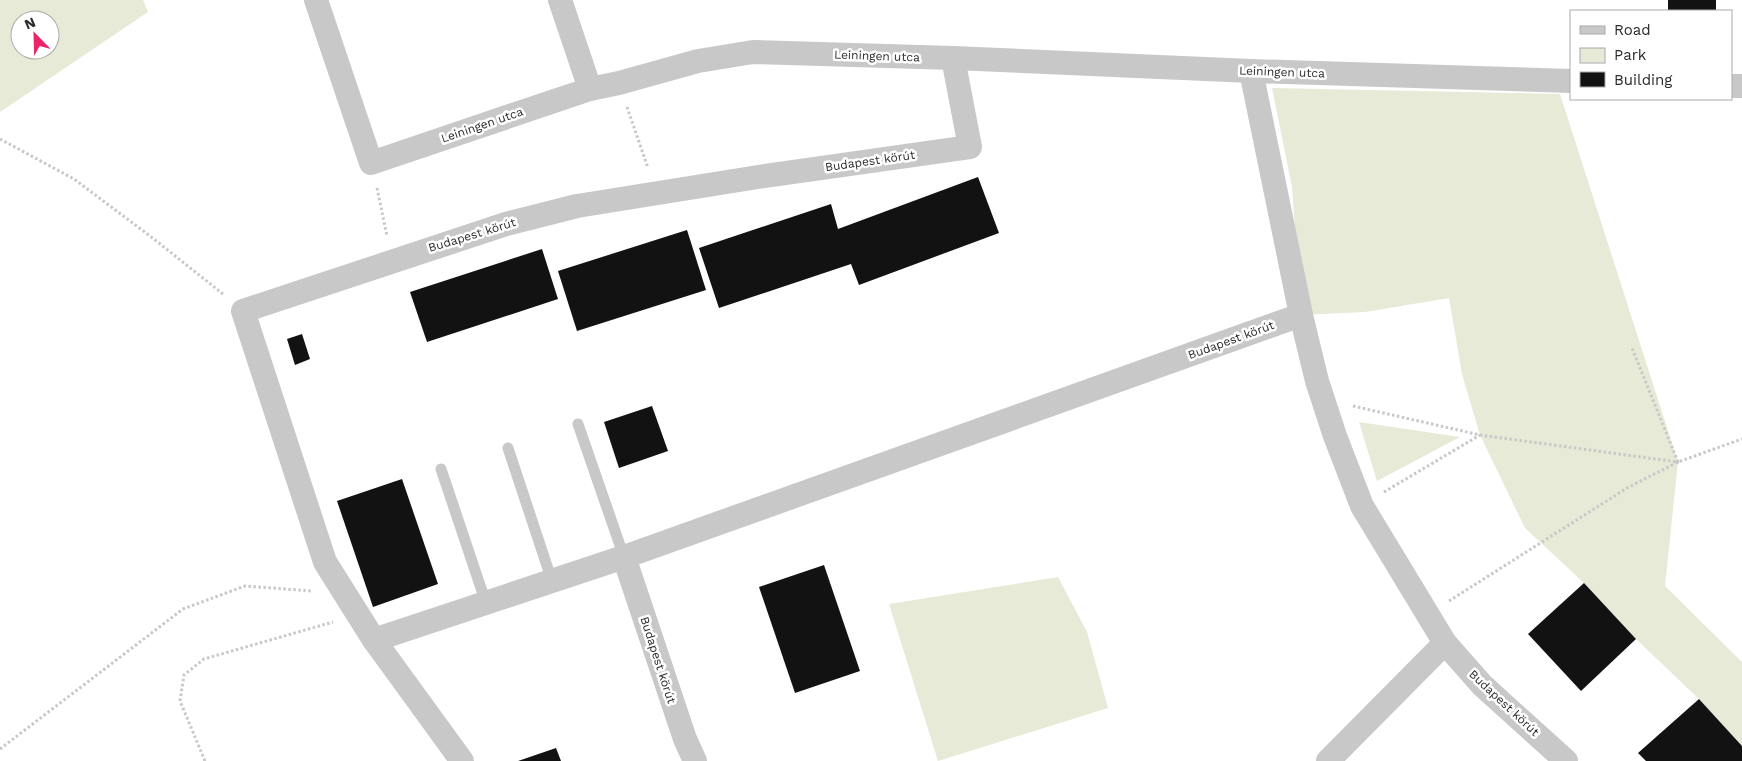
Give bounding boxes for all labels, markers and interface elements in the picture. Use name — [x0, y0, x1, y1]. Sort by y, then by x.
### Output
north arrow — [10, 10, 60, 60]
legend — [1570, 10, 1732, 100]
text: N — [22, 14, 38, 32]
text: Road — [1614, 21, 1651, 39]
text: Park — [1614, 46, 1647, 64]
street label: Leiningen utca — [834, 48, 920, 65]
street label: Leiningen utca — [1239, 64, 1325, 81]
text: Building — [1614, 71, 1672, 89]
street label: Leiningen utca — [439, 104, 525, 146]
street label: Budapest körút — [824, 148, 916, 174]
street label: Budapest körút — [427, 215, 517, 255]
street label: Budapest körút — [1186, 318, 1276, 362]
street label: Budapest körút — [637, 615, 679, 705]
street label: Budapest körút — [1466, 667, 1542, 739]

